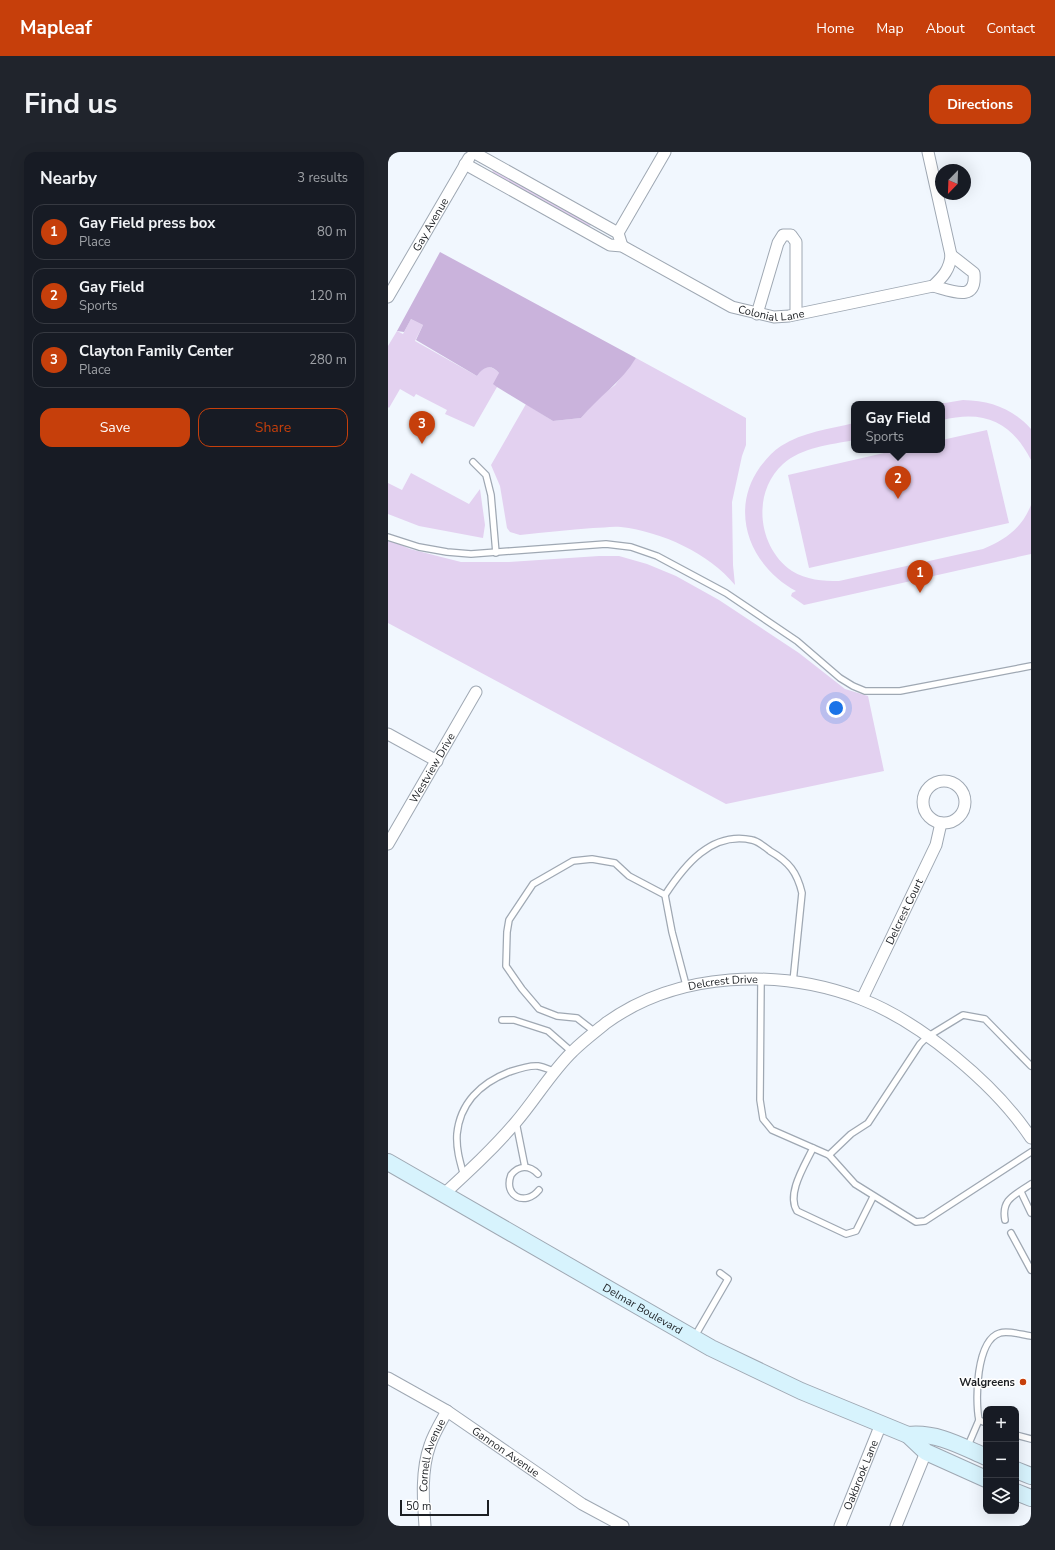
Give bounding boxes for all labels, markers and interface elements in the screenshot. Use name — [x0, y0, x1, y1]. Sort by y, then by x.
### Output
text: Mapleaf — [20, 15, 92, 41]
text: Home — [816, 19, 854, 38]
text: Map — [876, 19, 904, 38]
text: About — [926, 19, 965, 38]
text: Contact — [987, 19, 1035, 38]
text: Find us — [24, 85, 118, 123]
button: Directions — [929, 85, 1031, 124]
north arrow — [935, 164, 971, 200]
text: Nearby — [40, 167, 97, 190]
text: 3 results — [297, 169, 348, 187]
street label: Gay Avenue — [409, 195, 452, 254]
text: Gay Field press box — [79, 213, 215, 233]
text: 1 — [50, 223, 58, 241]
text: 80 m — [317, 223, 347, 241]
text: Place — [79, 233, 111, 251]
text: Gay Field — [79, 277, 144, 297]
text: 2 — [50, 287, 58, 305]
text: 120 m — [309, 287, 347, 305]
text: Sports — [79, 297, 118, 315]
street label: Colonial Lane — [737, 301, 806, 324]
text: Clayton Family Center — [79, 341, 233, 361]
text: 3 — [50, 351, 58, 369]
text: 280 m — [309, 351, 347, 369]
text: Place — [79, 361, 111, 379]
popup — [851, 401, 945, 453]
button: Save — [40, 408, 190, 447]
button: Share — [198, 408, 348, 447]
text: Gay Field — [865, 408, 931, 428]
pin: 3 — [409, 411, 435, 444]
text: Sports — [865, 428, 904, 446]
pin: 2 — [885, 466, 911, 499]
pin: 1 — [907, 560, 933, 593]
your location — [826, 698, 846, 718]
street label: Westview Drive — [406, 730, 458, 806]
street label: Delcrest Court — [882, 876, 926, 947]
street label: Delcrest Drive — [687, 972, 758, 994]
street label: Delmar Boulevard — [600, 1280, 685, 1338]
place label: Walgreens — [959, 1375, 1015, 1390]
marker: Walgreens — [1018, 1377, 1028, 1387]
map controls — [983, 1406, 1019, 1514]
button: + — [983, 1406, 1019, 1442]
street label: Cornell Avenue — [416, 1416, 449, 1492]
street label: Gannon Avenue — [469, 1423, 543, 1480]
street label: Oakbrook Lane — [840, 1437, 881, 1512]
button: − — [983, 1442, 1019, 1478]
button: layers — [983, 1478, 1019, 1514]
scale bar — [400, 1498, 489, 1517]
text: 50 m — [406, 1499, 431, 1514]

